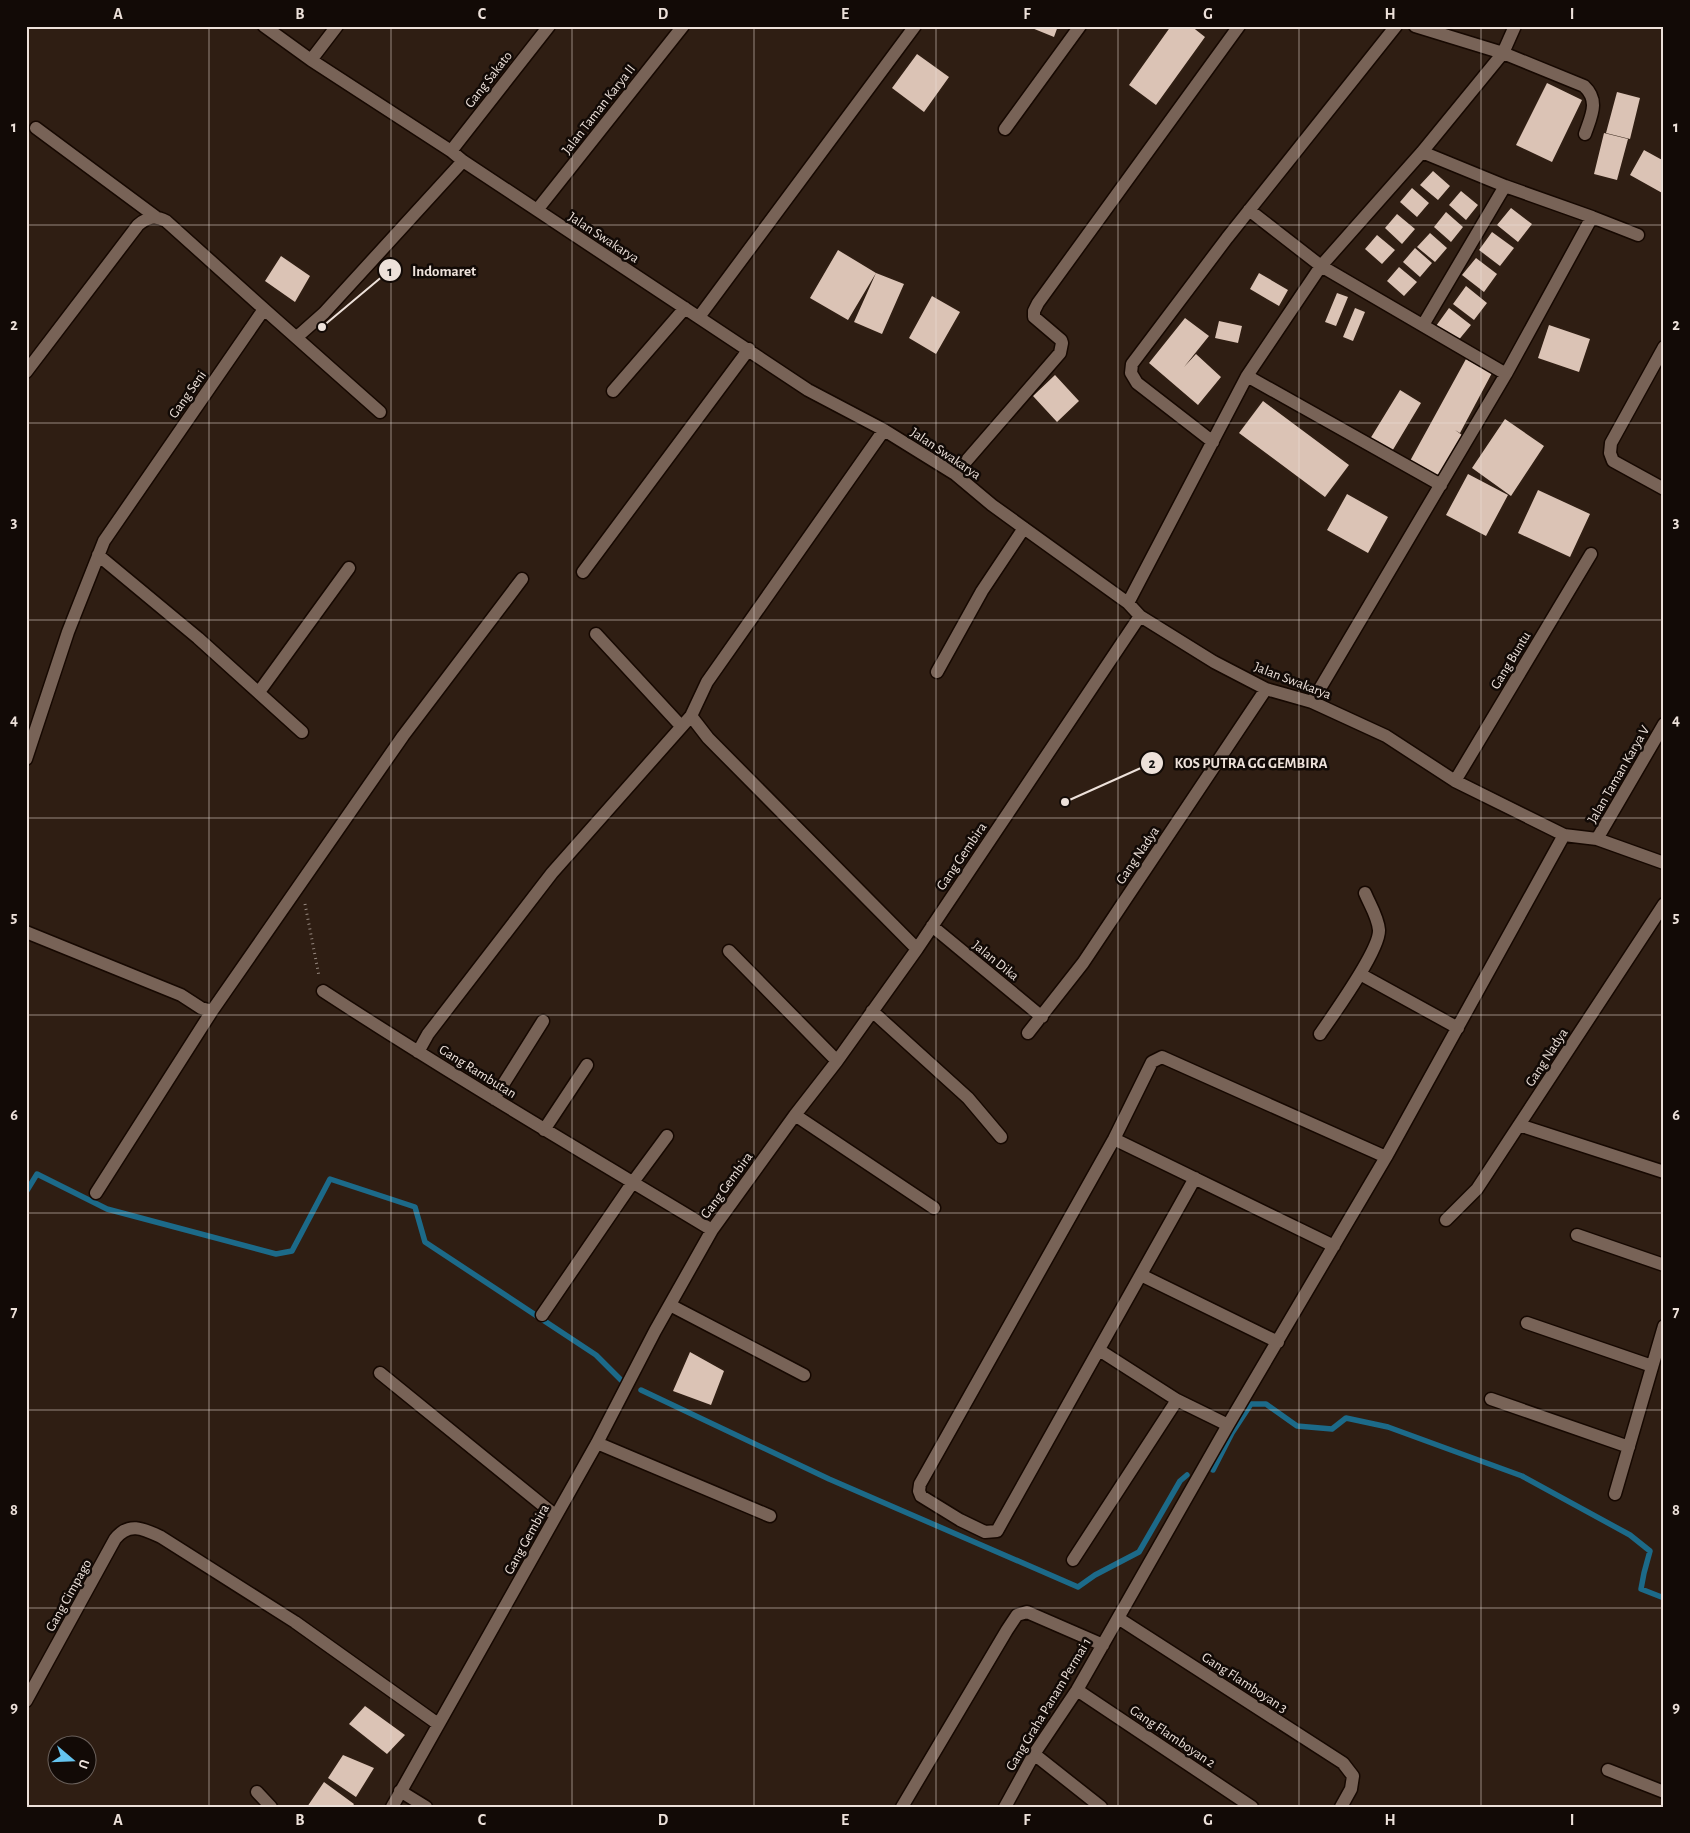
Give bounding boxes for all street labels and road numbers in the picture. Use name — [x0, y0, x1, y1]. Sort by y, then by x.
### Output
street label: Gang Sakato — [463, 49, 515, 111]
street label: Jalan Taman Karya II — [559, 62, 638, 157]
street label: Jalan Swakarya — [566, 210, 642, 266]
street label: Gang Seni — [166, 368, 209, 421]
street label: Jalan Swakarya — [908, 425, 983, 483]
street label: Gang Buntu — [1488, 629, 1533, 692]
street label: Jalan Swakarya — [1252, 660, 1334, 702]
street label: Jalan Taman Karya V — [1585, 723, 1653, 826]
street label: Gang Gembira — [934, 820, 990, 893]
street label: Gang Nadya — [1114, 824, 1162, 887]
street label: Jalan Dika — [970, 938, 1022, 984]
street label: Gang Nadya — [1523, 1026, 1571, 1089]
street label: Gang Rambutan — [436, 1043, 519, 1101]
street label: Gang Gembira — [698, 1149, 756, 1221]
street label: Gang Gembira — [502, 1501, 552, 1577]
street label: Gang Cimpago — [43, 1557, 94, 1634]
street label: Gang Graha Panam Permai 1 — [1004, 1636, 1094, 1773]
street label: Gang Flamboyan 3 — [1199, 1650, 1290, 1716]
street label: Gang Flamboyan 2 — [1127, 1703, 1218, 1771]

